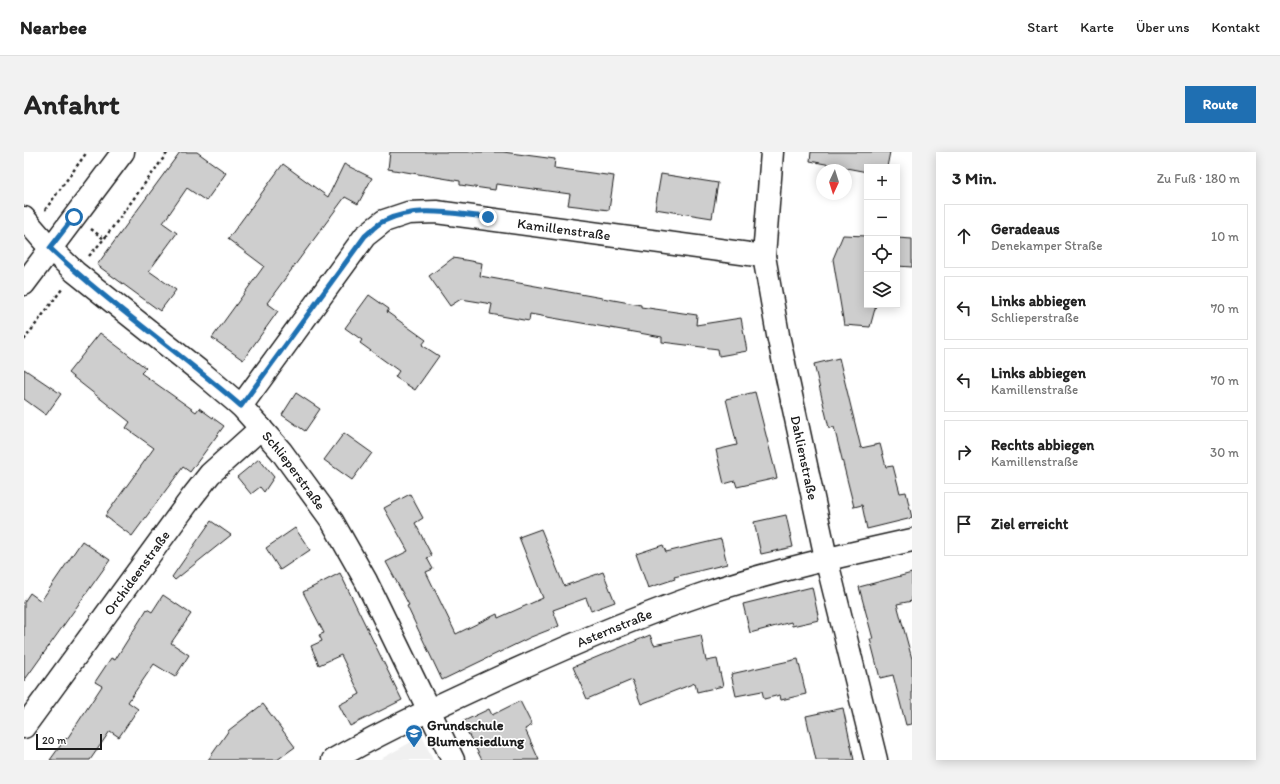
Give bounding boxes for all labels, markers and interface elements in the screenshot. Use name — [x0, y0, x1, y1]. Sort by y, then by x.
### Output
text: Nearbee — [20, 16, 87, 39]
text: Start — [1027, 19, 1058, 36]
text: Karte — [1080, 19, 1114, 36]
text: Über uns — [1136, 19, 1189, 36]
text: Kontakt — [1211, 19, 1260, 36]
button: Route — [1185, 86, 1256, 123]
text: Anfahrt — [24, 87, 119, 121]
north arrow — [816, 164, 852, 200]
map controls — [864, 164, 900, 308]
button: + — [864, 164, 900, 200]
text: 3 Min. — [952, 168, 997, 188]
text: Zu Fuß · 180 m — [1157, 171, 1240, 186]
button: − — [864, 200, 900, 236]
route start — [65, 208, 83, 226]
route end — [479, 208, 497, 226]
street label: Kamillenstraße — [516, 214, 612, 244]
text: Geradeaus — [991, 220, 1060, 238]
icon: ahead — [953, 225, 975, 247]
text: 10 m — [1211, 229, 1239, 244]
button: locate — [864, 236, 900, 272]
text: Denekamper Straße — [991, 238, 1103, 253]
button: layers — [864, 272, 900, 308]
text: Links abbiegen — [991, 292, 1086, 310]
icon: left — [953, 297, 975, 319]
text: 70 m — [1211, 301, 1239, 316]
text: Schlieperstraße — [991, 310, 1079, 325]
text: Links abbiegen — [991, 364, 1086, 382]
icon: left — [953, 369, 975, 391]
text: 70 m — [1211, 373, 1239, 388]
text: Kamillenstraße — [991, 382, 1078, 397]
street label: Dahlienstraße — [787, 414, 822, 502]
street label: Schlieperstraße — [259, 427, 330, 513]
text: Rechts abbiegen — [991, 436, 1094, 454]
icon: right — [953, 441, 975, 463]
text: 30 m — [1210, 445, 1239, 460]
text: Kamillenstraße — [991, 454, 1078, 469]
icon: arrive — [953, 513, 975, 535]
text: Ziel erreicht — [991, 515, 1068, 533]
street label: Orchideenstraße — [100, 527, 174, 619]
street label: Asternstraße — [574, 605, 655, 651]
place label: Grundschule Blumensiedlung — [427, 717, 525, 750]
school or university icon: Grundschule Blumensiedlung — [404, 723, 424, 748]
scale bar — [36, 732, 102, 751]
text: 20 m — [42, 734, 66, 747]

